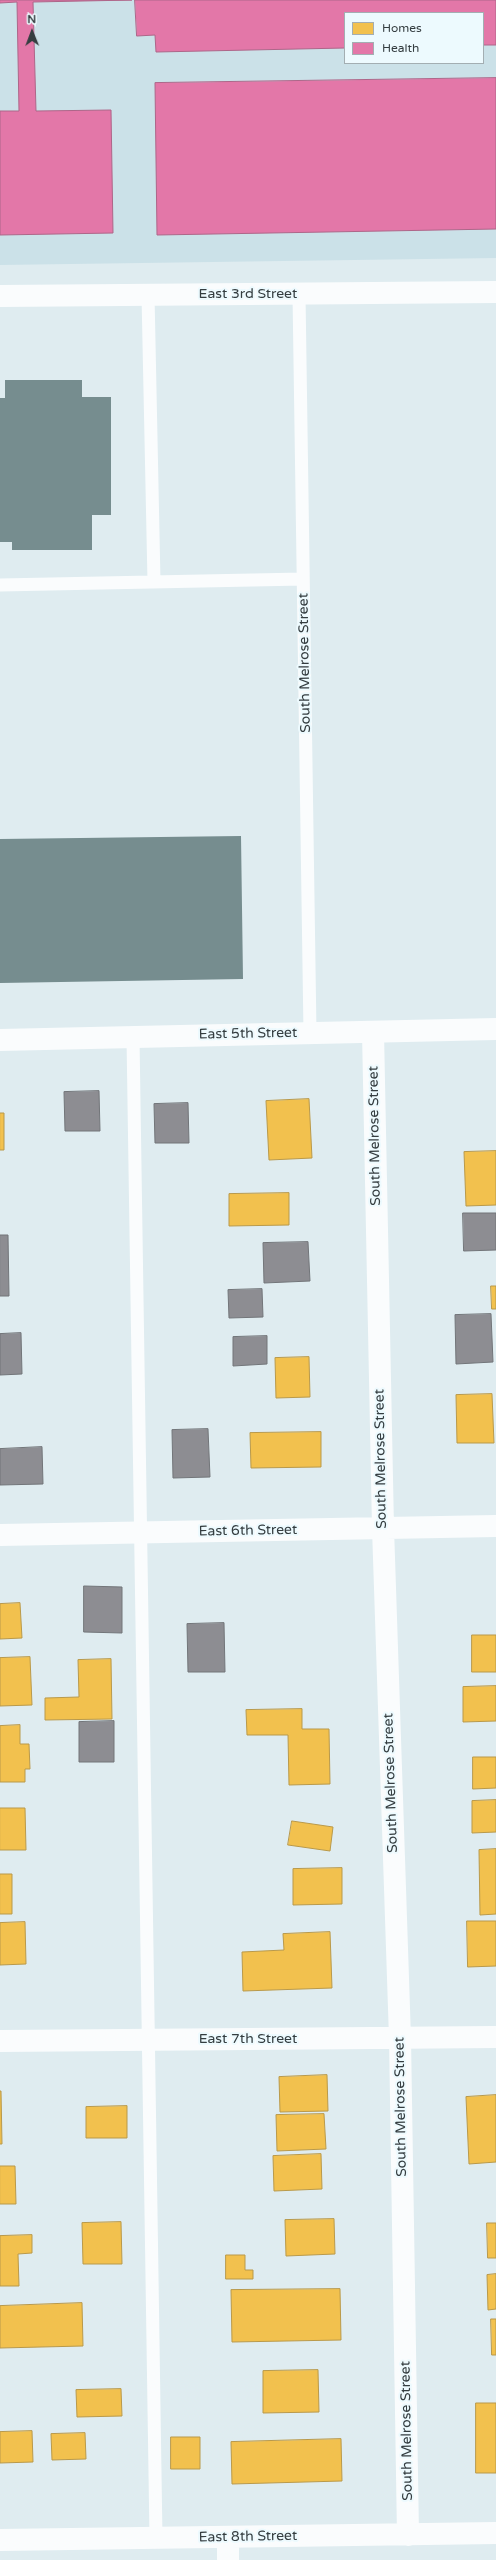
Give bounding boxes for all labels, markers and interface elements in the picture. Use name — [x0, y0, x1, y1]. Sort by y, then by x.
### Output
north arrow — [12, 12, 52, 52]
legend — [344, 12, 484, 64]
text: N — [27, 13, 36, 26]
text: Homes — [382, 21, 422, 35]
text: Health — [382, 41, 419, 55]
street label: East 3rd Street — [199, 286, 297, 302]
street label: South Melrose Street — [295, 593, 315, 733]
street label: East 5th Street — [199, 1025, 297, 1043]
street label: South Melrose Street — [365, 1066, 385, 1206]
street label: South Melrose Street — [371, 1389, 391, 1529]
street label: East 6th Street — [199, 1522, 297, 1540]
street label: South Melrose Street — [380, 1713, 402, 1853]
street label: East 7th Street — [199, 2031, 297, 2047]
street label: South Melrose Street — [391, 2037, 411, 2177]
street label: South Melrose Street — [397, 2361, 417, 2501]
street label: East 8th Street — [199, 2528, 297, 2546]

